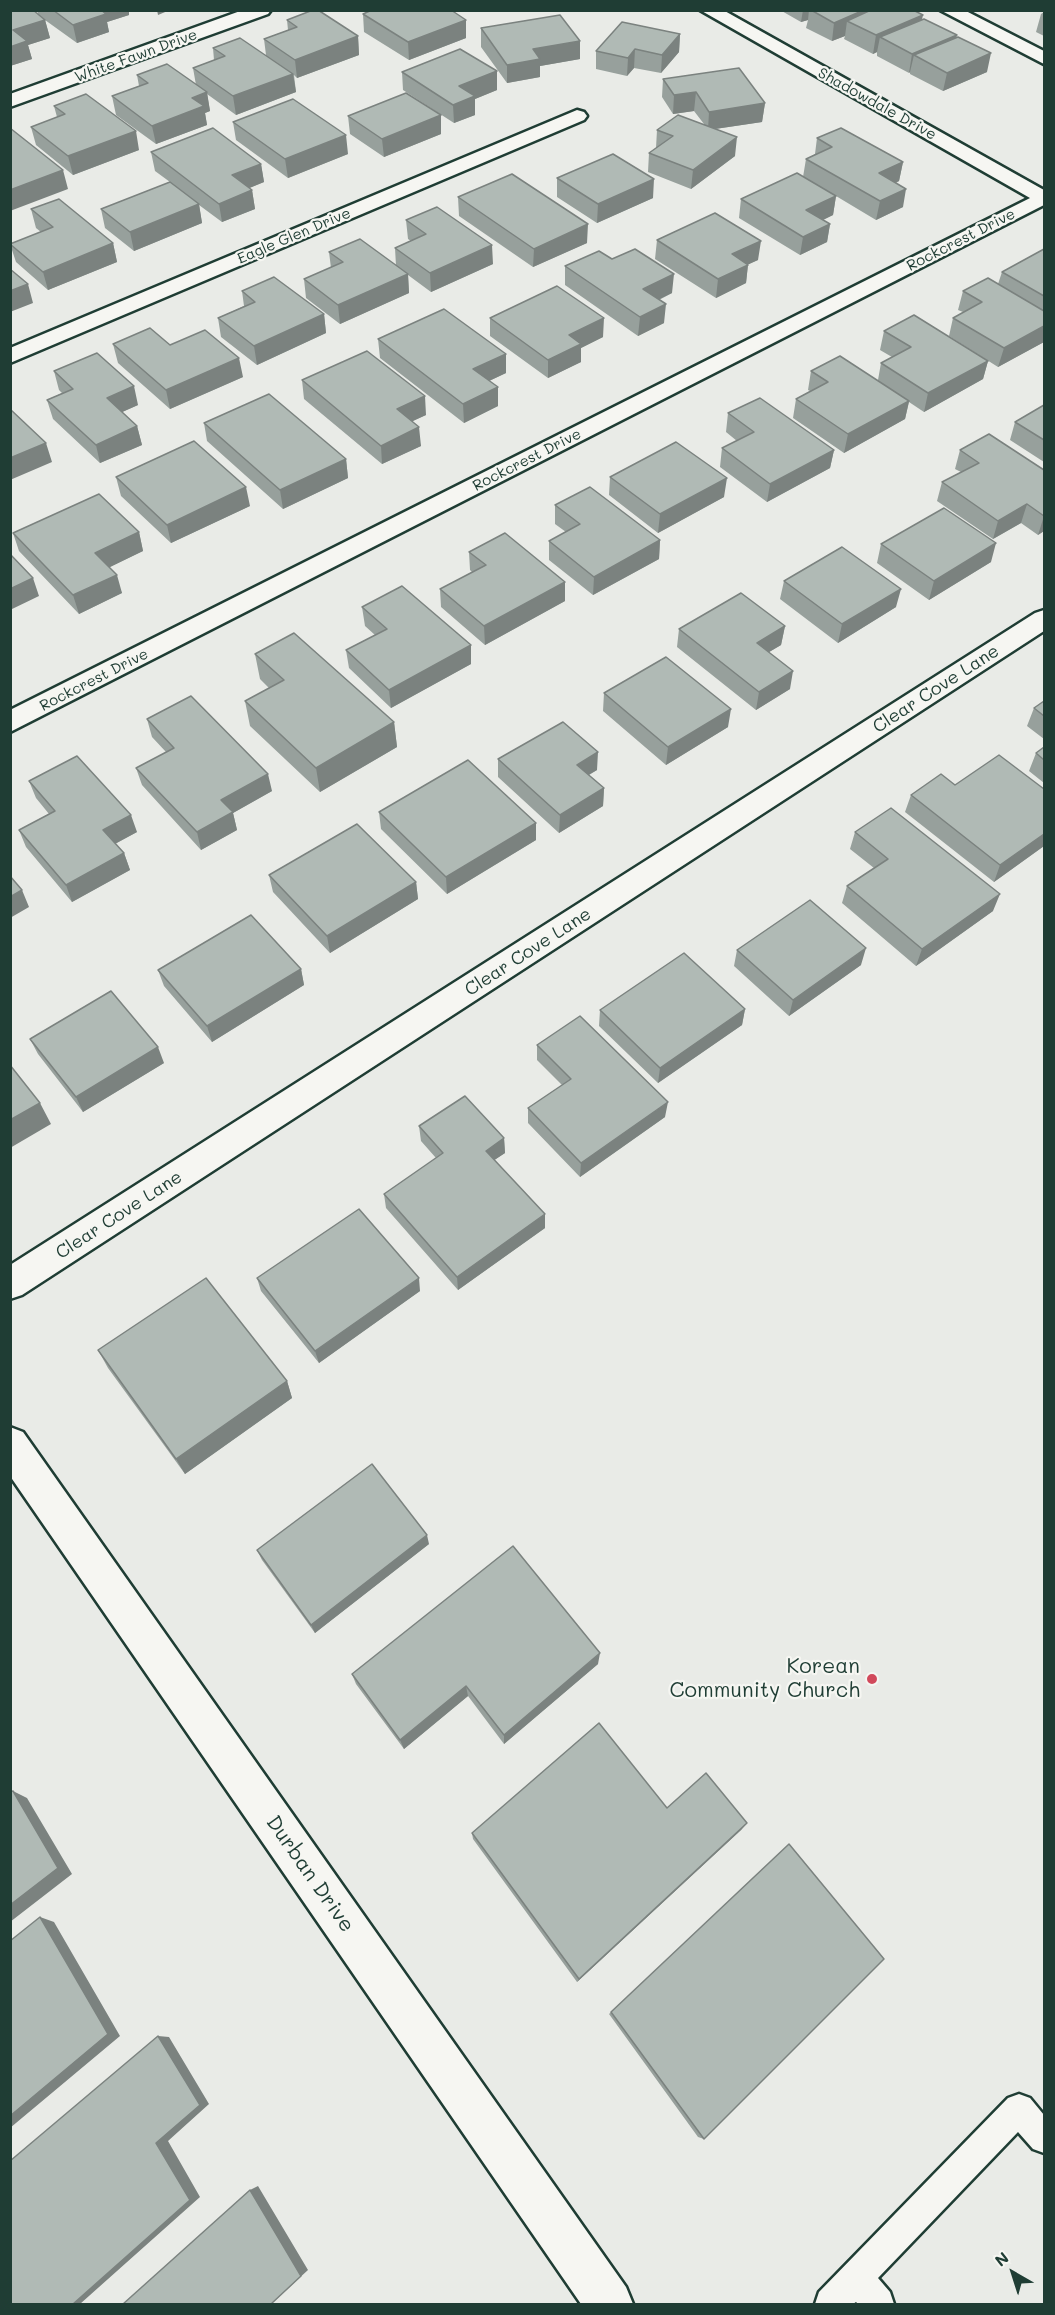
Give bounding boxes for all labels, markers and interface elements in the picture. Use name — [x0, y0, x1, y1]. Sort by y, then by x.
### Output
street label: White Fawn Drive — [72, 25, 200, 87]
street label: Shadowdale Drive — [815, 64, 939, 144]
street label: Eagle Glen Drive — [235, 204, 353, 268]
street label: Rockcrest Drive — [904, 205, 1018, 275]
street label: Rockcrest Drive — [470, 425, 584, 495]
street label: Clear Cove Lane — [869, 640, 1003, 738]
street label: Rockcrest Drive — [37, 645, 151, 715]
street label: Clear Cove Lane — [461, 903, 595, 1001]
street label: Clear Cove Lane — [52, 1166, 186, 1264]
place label: Korean Community Church — [670, 1654, 860, 1704]
marker: Korean Community Church — [865, 1672, 879, 1686]
street label: Durban Drive — [260, 1811, 360, 1937]
north arrow — [983, 2243, 1043, 2303]
text: N — [990, 2247, 1013, 2271]

